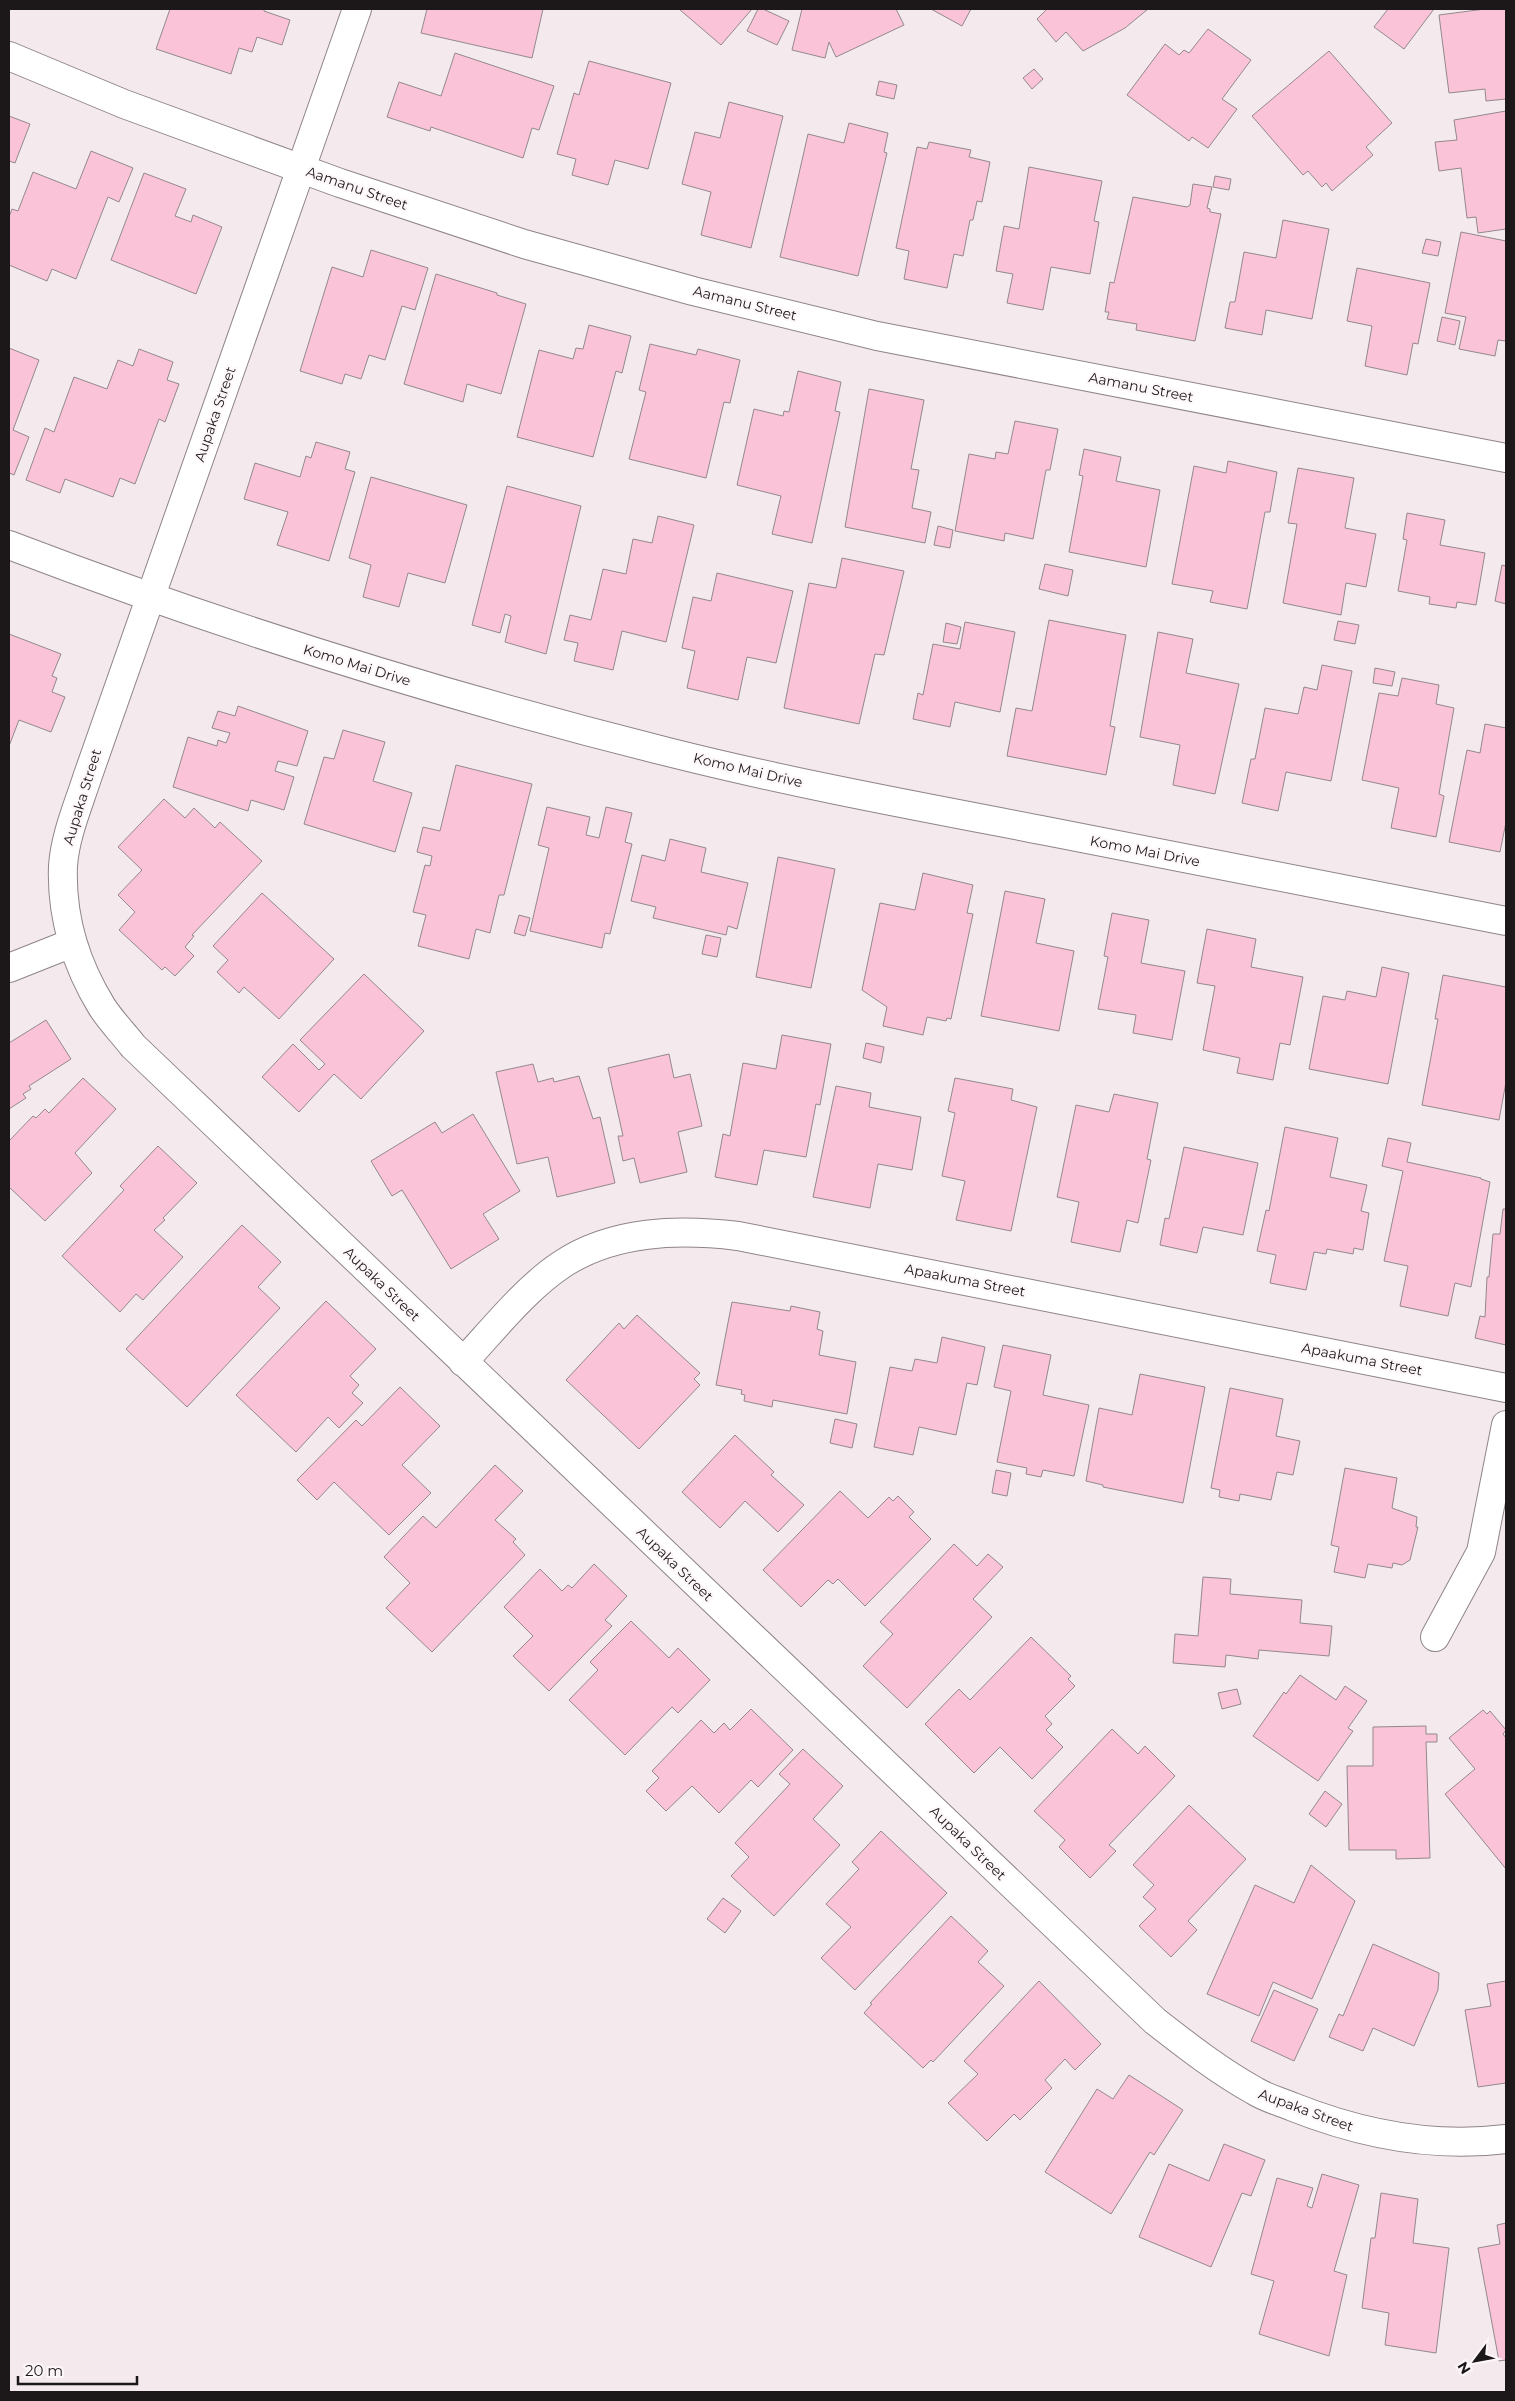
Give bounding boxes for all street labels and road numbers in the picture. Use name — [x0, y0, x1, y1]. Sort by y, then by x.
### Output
street label: Aamanu Street — [304, 162, 410, 214]
street label: Aamanu Street — [691, 281, 799, 325]
street label: Aupaka Street — [190, 364, 240, 464]
street label: Aamanu Street — [1087, 368, 1195, 406]
street label: Komo Mai Drive — [301, 640, 413, 690]
street label: Aupaka Street — [59, 746, 105, 847]
street label: Komo Mai Drive — [692, 749, 804, 791]
street label: Komo Mai Drive — [1089, 832, 1201, 870]
street label: Aupaka Street — [340, 1243, 424, 1325]
street label: Apaakuma Street — [903, 1259, 1027, 1301]
street label: Apaakuma Street — [1300, 1338, 1424, 1380]
street label: Aupaka Street — [633, 1523, 717, 1605]
street label: Aupaka Street — [926, 1802, 1010, 1884]
street label: Aupaka Street — [1256, 2085, 1356, 2136]

